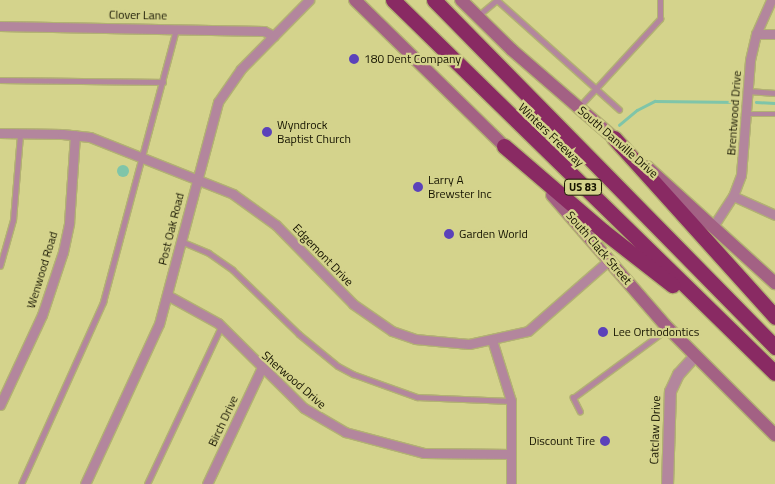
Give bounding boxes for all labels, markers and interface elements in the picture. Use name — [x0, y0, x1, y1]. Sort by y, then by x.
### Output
street label: Clover Lane — [109, 7, 167, 23]
place label: 180 Dent Company — [364, 52, 461, 66]
marker: 180 Dent Company — [348, 53, 360, 65]
street label: Brentwood Drive — [724, 70, 744, 156]
street label: Winters Freeway — [515, 100, 587, 170]
street label: South Danville Drive — [575, 103, 661, 181]
place label: Wyndrock Baptist Church — [277, 118, 351, 146]
marker: Wyndrock Baptist Church — [261, 126, 273, 138]
place label: Larry A Brewster Inc — [428, 173, 492, 201]
road number: US 83 — [563, 178, 603, 196]
marker: Larry A Brewster Inc — [412, 181, 424, 193]
street label: Post Oak Road — [155, 191, 187, 267]
street label: South Clack Street — [563, 208, 635, 288]
street label: Edgemont Drive — [290, 221, 356, 289]
place label: Garden World — [459, 227, 528, 241]
marker: Garden World — [443, 228, 455, 240]
street label: Wenwood Road — [23, 230, 61, 310]
place label: Lee Orthodontics — [613, 325, 699, 339]
marker: Lee Orthodontics — [597, 326, 609, 338]
street label: Sherwood Drive — [259, 348, 329, 412]
street label: Birch Drive — [205, 393, 241, 449]
street label: Catclaw Drive — [647, 395, 663, 465]
place label: Discount Tire — [529, 434, 595, 448]
marker: Discount Tire — [599, 435, 611, 447]

